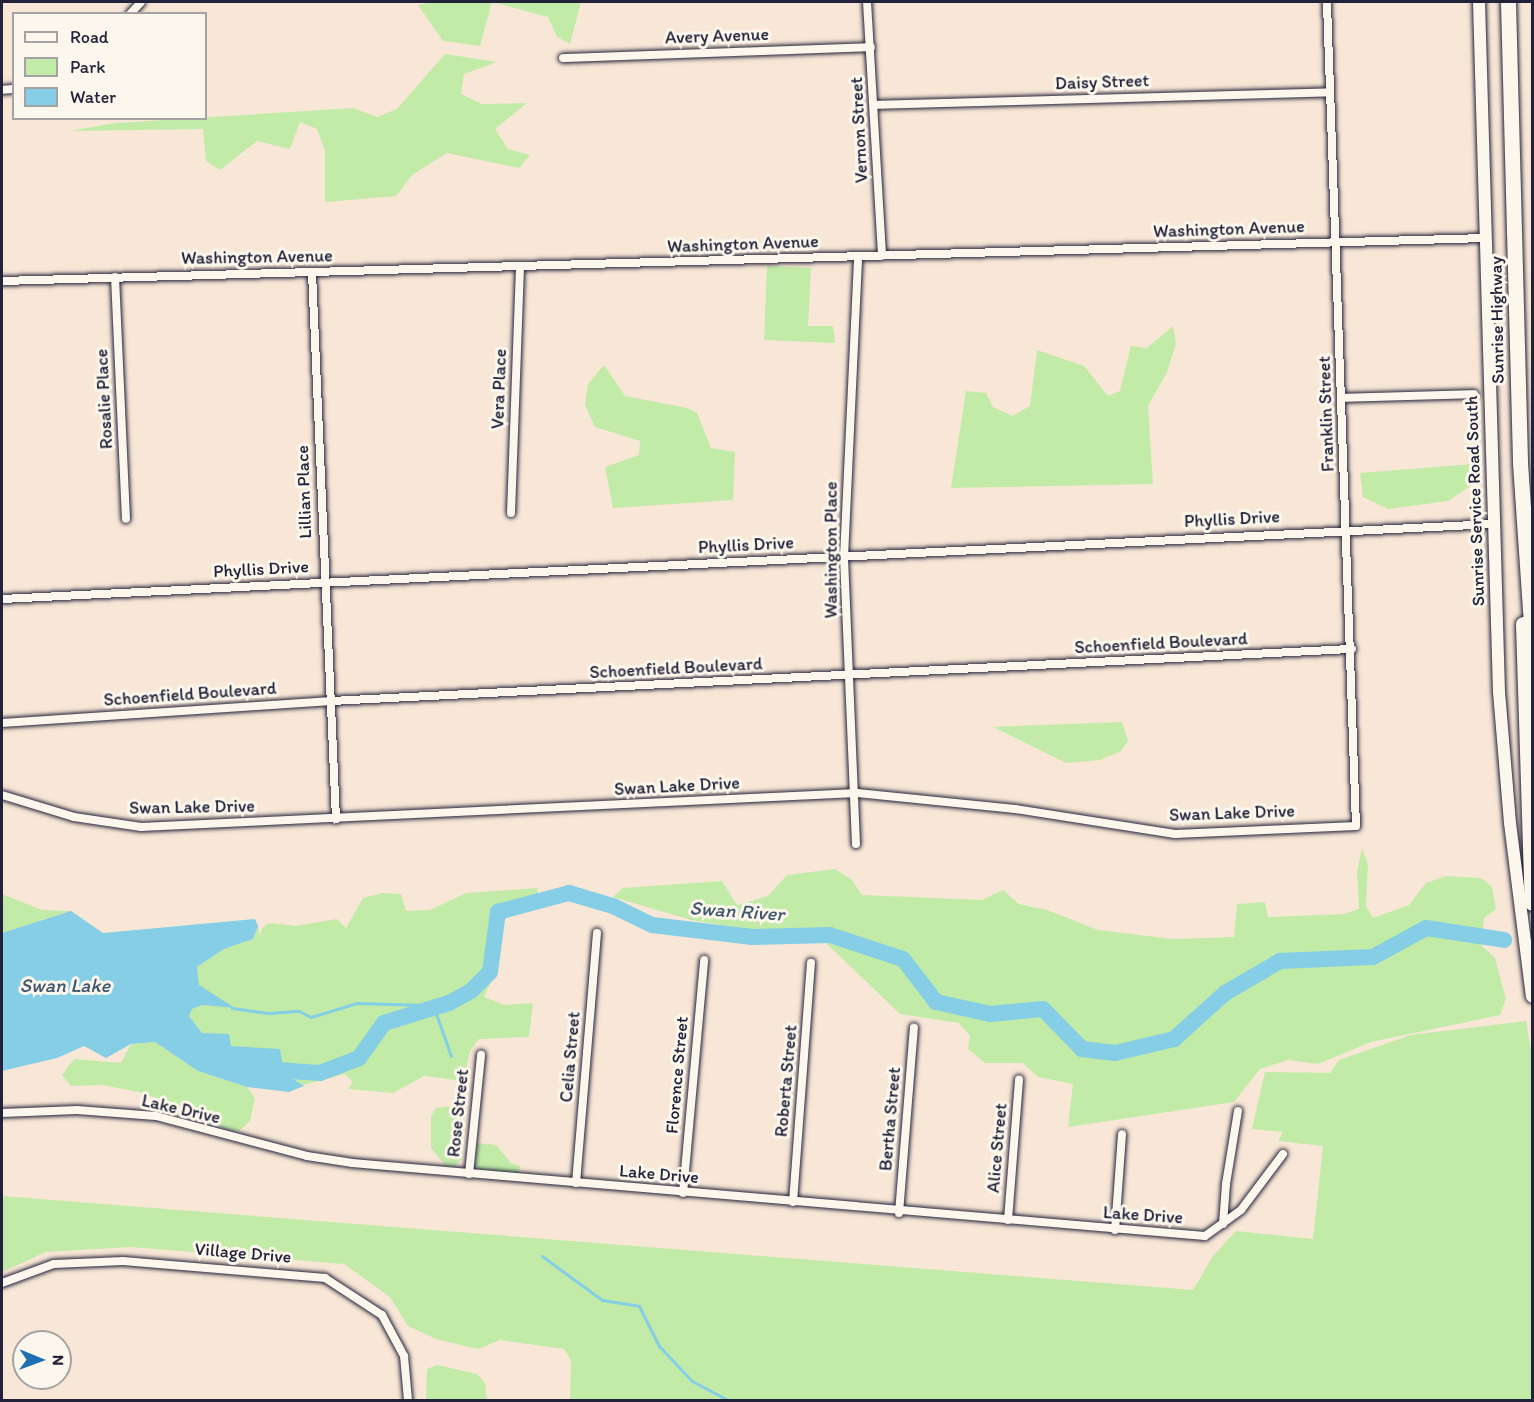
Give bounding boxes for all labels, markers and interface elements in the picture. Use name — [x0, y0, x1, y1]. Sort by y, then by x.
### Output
legend — [12, 12, 207, 120]
street label: Avery Avenue — [665, 23, 769, 49]
text: Road — [70, 26, 109, 48]
text: Park — [70, 56, 105, 78]
street label: Daisy Street — [1055, 70, 1149, 94]
street label: Vernon Street — [845, 76, 873, 184]
text: Water — [70, 86, 116, 108]
street label: Washington Avenue — [1153, 216, 1305, 242]
street label: Washington Avenue — [667, 231, 819, 257]
street label: Washington Avenue — [181, 245, 333, 269]
street label: Sunrise Highway — [1485, 256, 1509, 384]
street label: Rosalie Place — [91, 348, 117, 450]
street label: Vera Place — [487, 349, 511, 429]
street label: Franklin Street — [1313, 356, 1339, 472]
street label: Sunrise Service Road South — [1461, 396, 1489, 606]
street label: Lillian Place — [292, 445, 316, 539]
street label: Washington Place — [820, 482, 842, 618]
street label: Phyllis Drive — [1184, 506, 1280, 532]
street label: Phyllis Drive — [698, 532, 794, 558]
street label: Phyllis Drive — [213, 556, 309, 582]
street label: Schoenfield Boulevard — [1074, 628, 1248, 658]
street label: Schoenfield Boulevard — [589, 653, 763, 683]
street label: Schoenfield Boulevard — [103, 677, 277, 711]
street label: Swan Lake Drive — [613, 772, 741, 800]
street label: Swan Lake Drive — [129, 795, 255, 819]
street label: Swan Lake Drive — [1169, 800, 1295, 826]
water label: Swan River — [689, 896, 785, 926]
water label: Swan Lake — [20, 973, 110, 997]
street label: Celia Street — [555, 1011, 585, 1103]
street label: Florence Street — [661, 1015, 693, 1135]
street label: Roberta Street — [770, 1024, 802, 1138]
street label: Bertha Street — [875, 1066, 905, 1172]
street label: Rose Street — [443, 1068, 473, 1158]
street label: Lake Drive — [139, 1089, 223, 1129]
street label: Alice Street — [982, 1102, 1012, 1194]
street label: Lake Drive — [618, 1160, 700, 1188]
street label: Lake Drive — [1102, 1201, 1184, 1229]
street label: Village Drive — [194, 1238, 292, 1268]
north arrow — [12, 1330, 72, 1390]
text: N — [49, 1355, 68, 1366]

